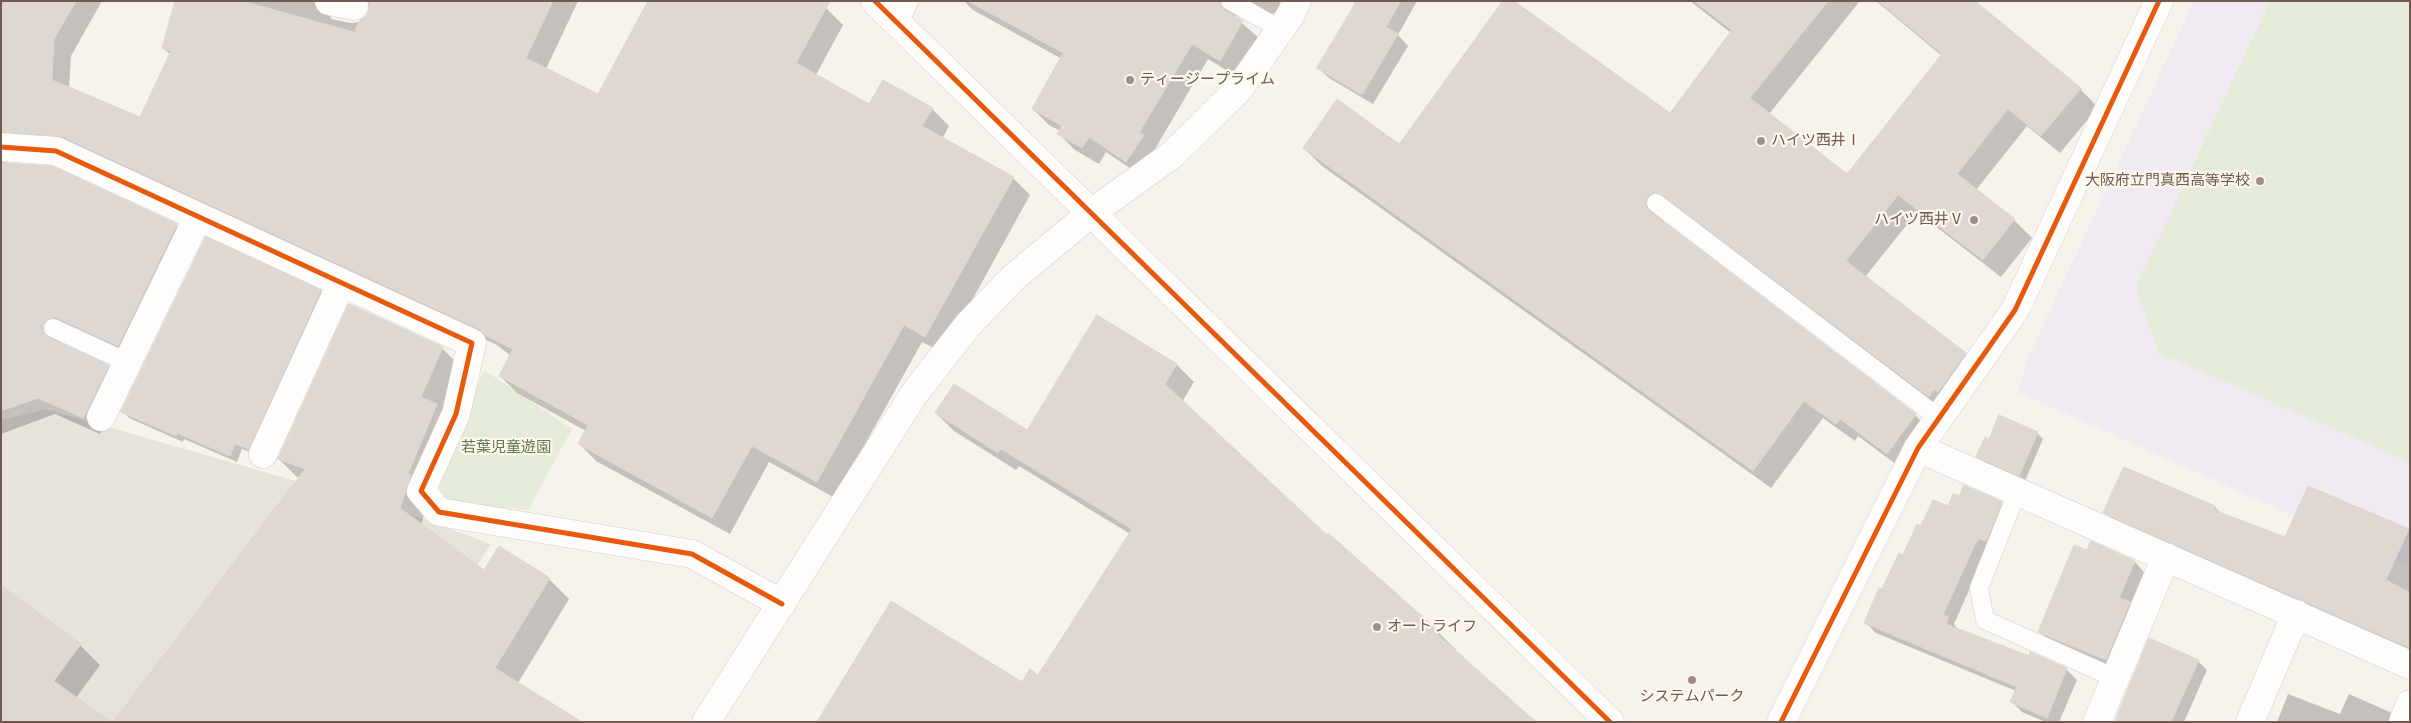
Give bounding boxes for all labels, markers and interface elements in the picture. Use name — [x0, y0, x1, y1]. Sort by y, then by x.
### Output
place label: ティージープライム — [1140, 71, 1275, 89]
marker: ティージープライム — [1124, 74, 1136, 86]
place label: ハイツ西井Ⅰ — [1771, 132, 1861, 150]
marker: ハイツ西井Ⅰ — [1755, 135, 1767, 147]
place label: 大阪府立門真西高等学校 — [2085, 172, 2250, 190]
marker: 大阪府立門真西高等学校 — [2254, 175, 2266, 187]
place label: ハイツ西井Ⅴ — [1874, 211, 1964, 229]
marker: ハイツ西井Ⅴ — [1968, 214, 1980, 226]
park label: 若葉児童遊園 — [461, 439, 551, 457]
place label: オートライフ — [1387, 618, 1477, 636]
marker: オートライフ — [1371, 621, 1383, 633]
marker: システムパーク — [1686, 674, 1698, 686]
place label: システムパーク — [1640, 688, 1744, 706]

